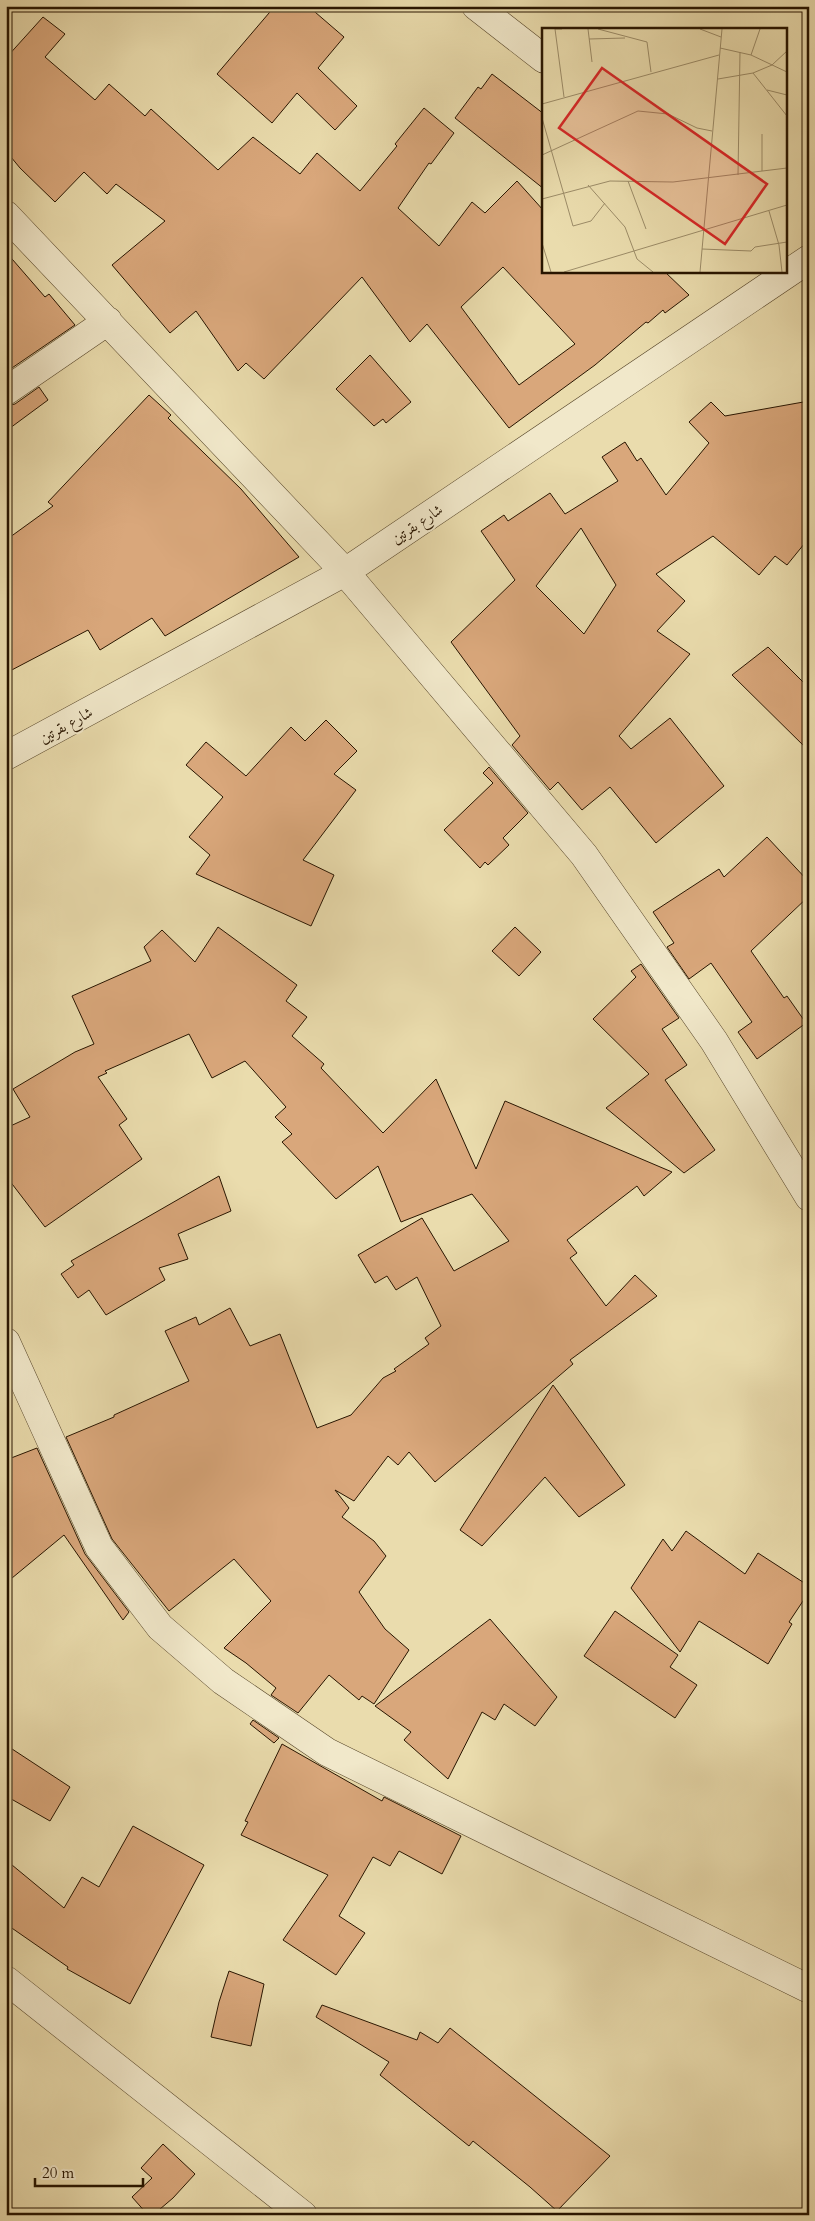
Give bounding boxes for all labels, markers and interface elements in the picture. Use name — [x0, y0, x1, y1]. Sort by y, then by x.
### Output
inset map — [542, 28, 788, 272]
street label: شارع بقرتين — [387, 499, 448, 551]
street label: شارع بقرتين — [36, 702, 98, 750]
scale bar — [35, 2156, 142, 2188]
text: 20 m — [42, 2163, 74, 2183]

